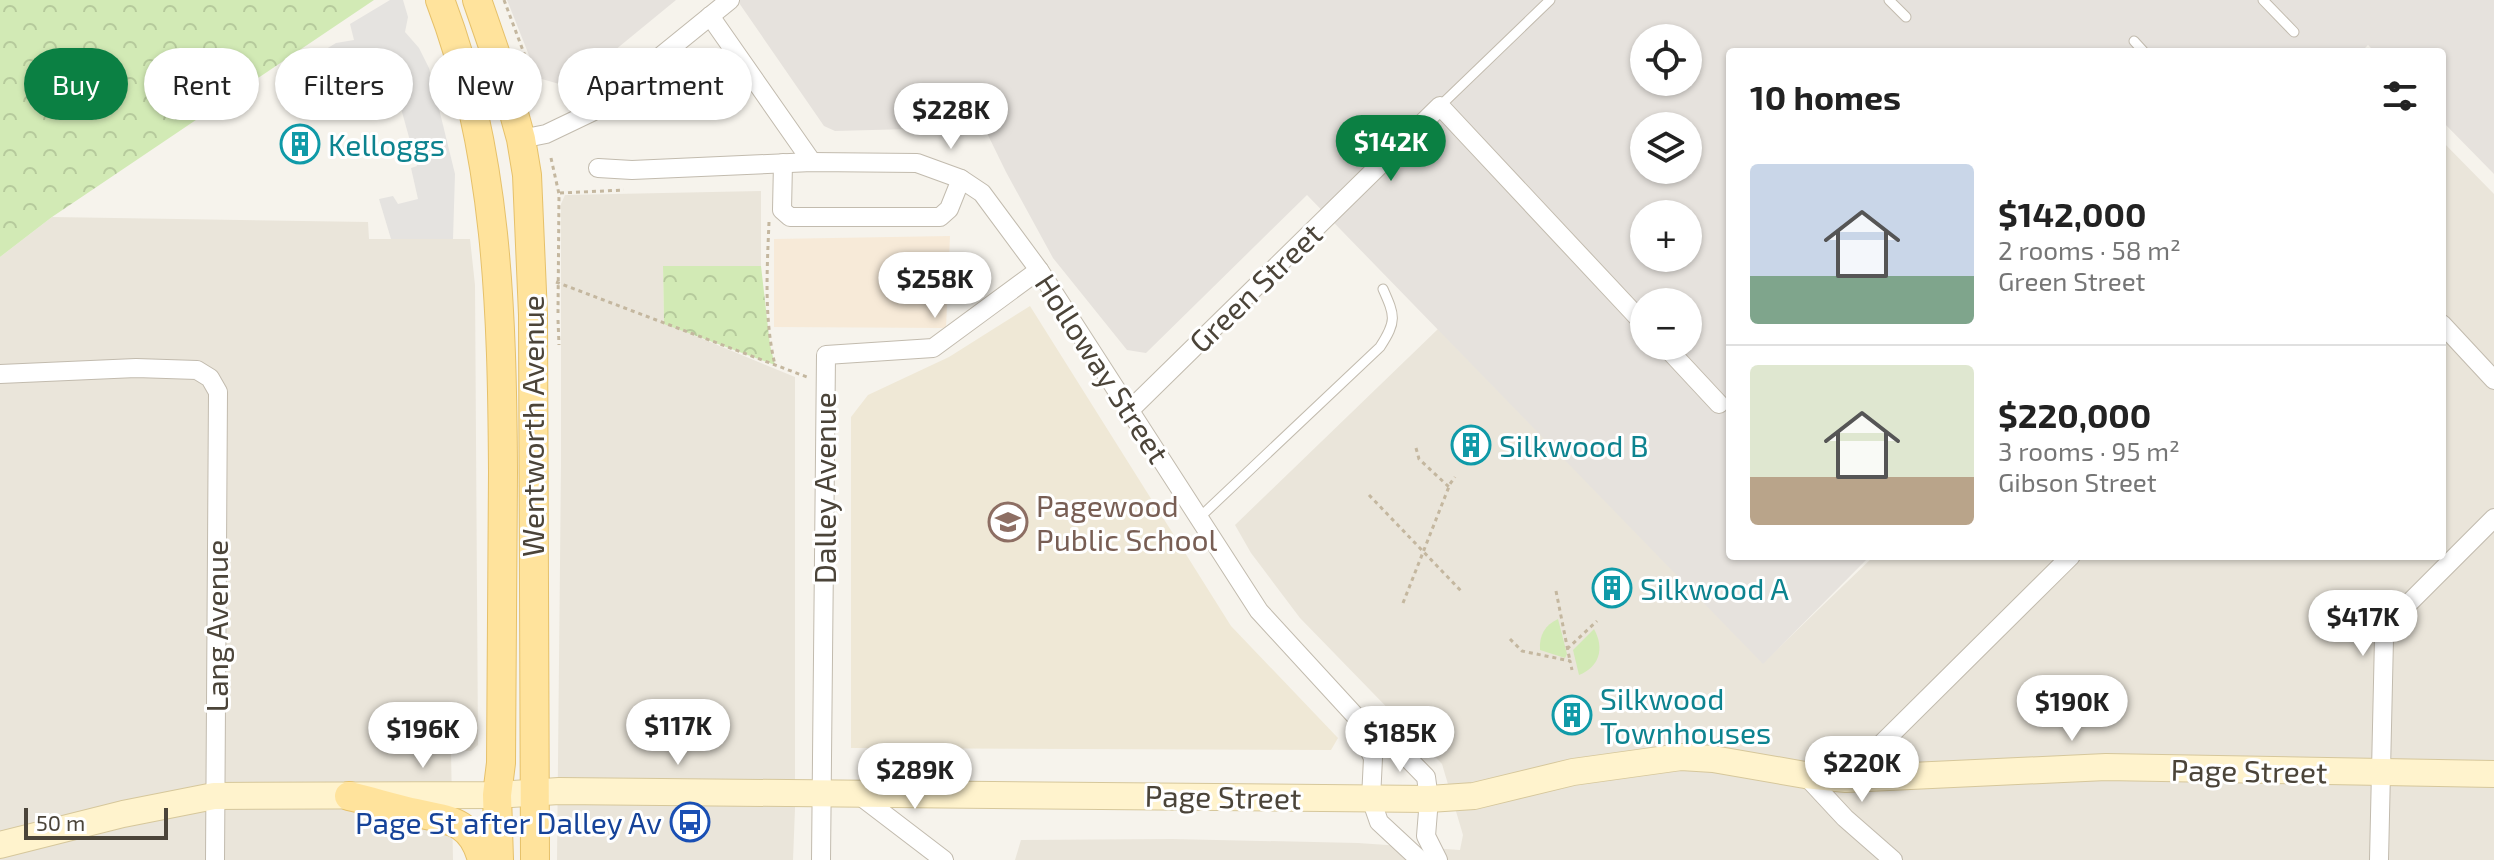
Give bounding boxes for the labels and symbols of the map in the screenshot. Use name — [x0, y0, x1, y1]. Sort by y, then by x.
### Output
pin: $228K — [895, 83, 1007, 151]
pin: $142K — [1335, 115, 1447, 183]
building icon: Kelloggs — [279, 123, 321, 165]
place label: Kelloggs — [328, 126, 445, 162]
street label: Green Street — [1181, 215, 1329, 359]
pin: $258K — [879, 252, 991, 320]
street label: Holloway Street — [1028, 267, 1178, 469]
street label: Wentworth Avenue — [514, 295, 550, 557]
street label: Dalley Avenue — [806, 392, 842, 584]
building icon: Silkwood B — [1450, 424, 1492, 466]
place label: Silkwood B — [1499, 427, 1649, 463]
place label: Pagewood Public School — [1036, 487, 1218, 557]
school or university icon: Pagewood Public School — [987, 501, 1029, 543]
street label: Lang Avenue — [198, 540, 234, 712]
building icon: Silkwood A — [1591, 567, 1633, 609]
place label: Silkwood A — [1640, 570, 1789, 606]
pin: $417K — [2307, 590, 2419, 658]
pin: $190K — [2016, 675, 2128, 743]
place label: Silkwood Townhouses — [1600, 680, 1771, 750]
building icon: Silkwood Townhouses — [1551, 694, 1593, 736]
pin: $117K — [622, 699, 734, 767]
pin: $196K — [367, 702, 479, 770]
pin: $185K — [1344, 706, 1456, 774]
pin: $220K — [1806, 736, 1918, 804]
pin: $289K — [859, 743, 971, 811]
street label: Page Street — [2170, 751, 2328, 789]
street label: Page Street — [1144, 777, 1302, 815]
bus stop icon: Page St after Dalley Av — [669, 801, 711, 843]
scale bar — [24, 804, 168, 840]
place label: Page St after Dalley Av — [355, 804, 662, 840]

